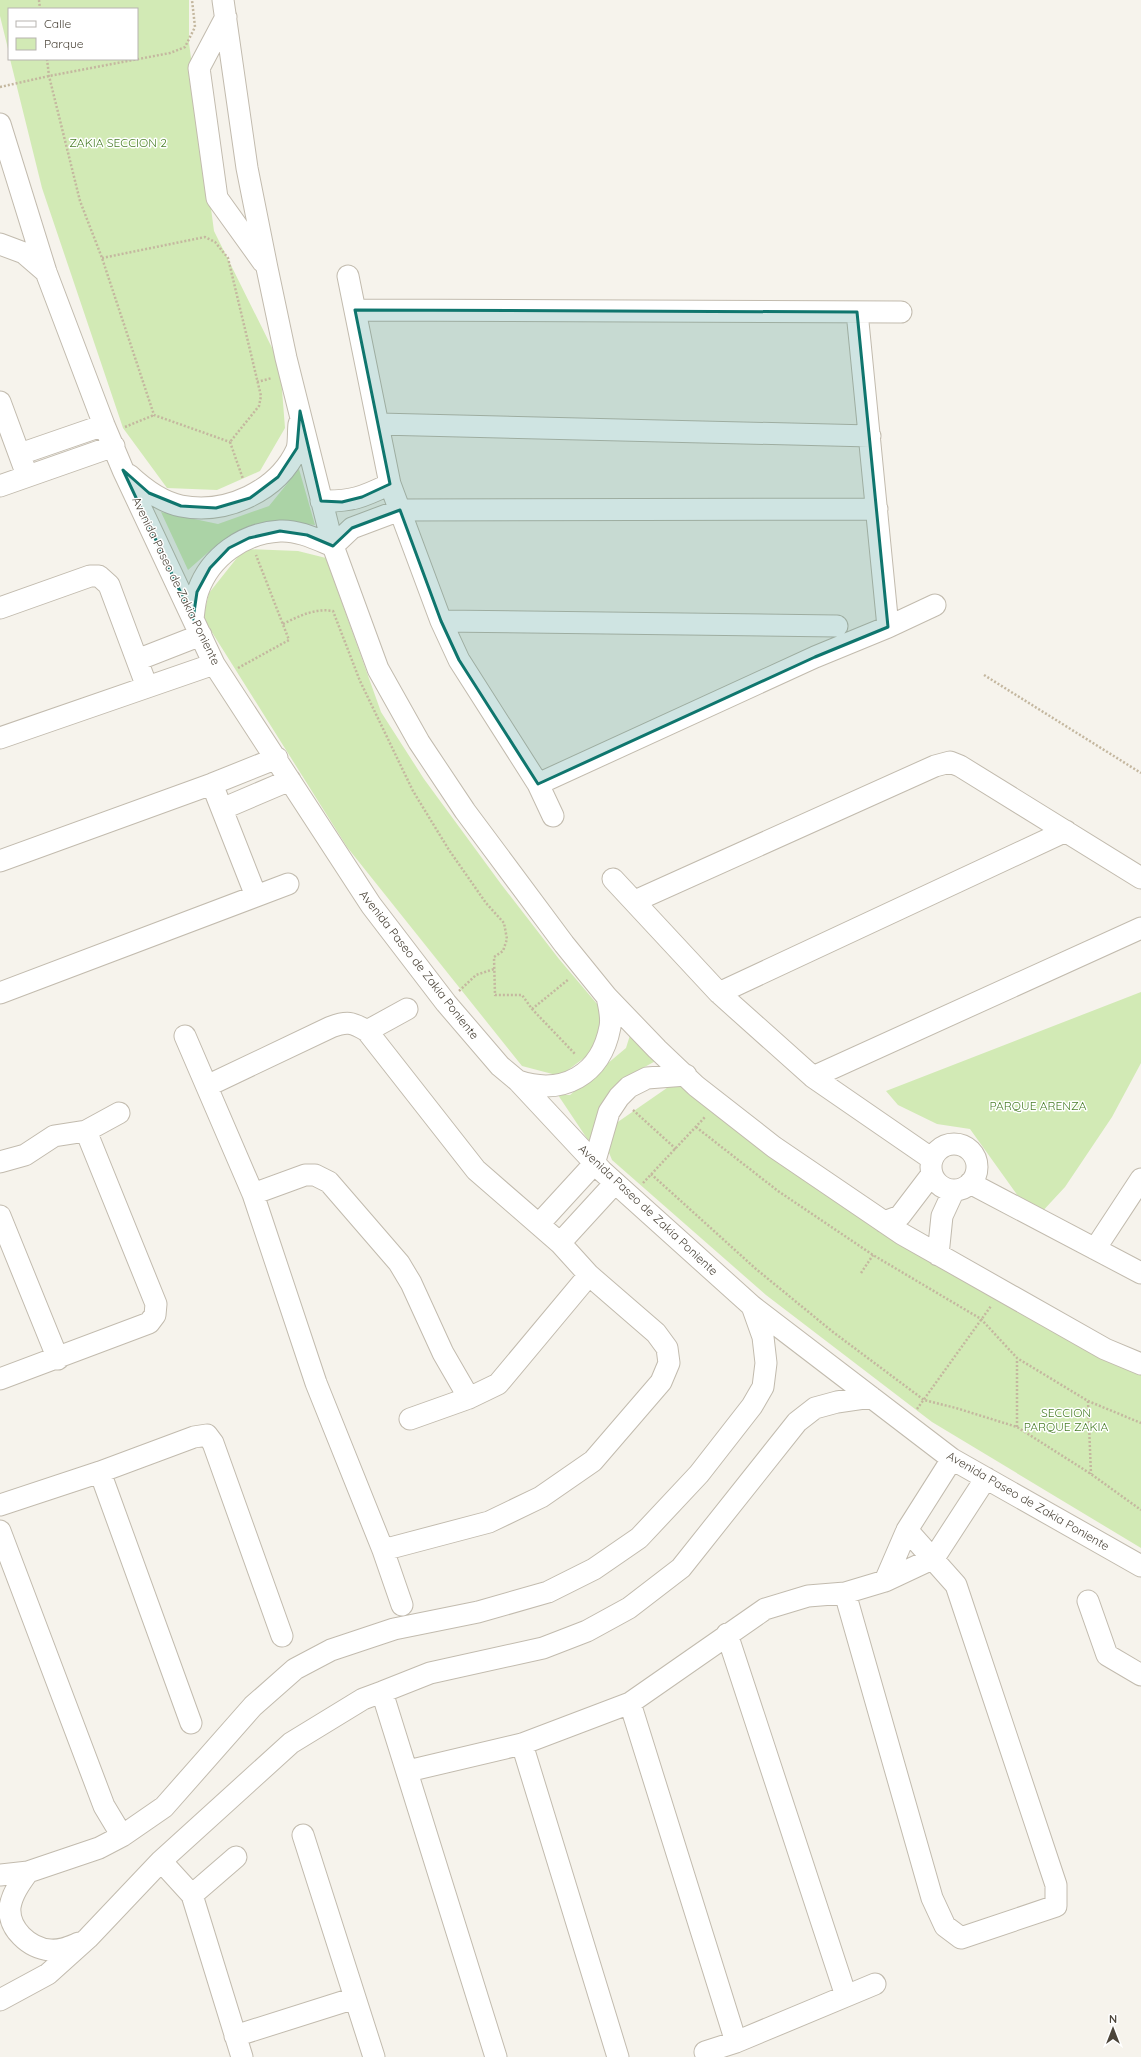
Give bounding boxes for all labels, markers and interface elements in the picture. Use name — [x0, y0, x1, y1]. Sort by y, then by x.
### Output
legend — [8, 8, 138, 60]
text: Calle — [44, 16, 72, 31]
text: Parque — [44, 36, 84, 51]
park label: ZAKIA SECCION 2 — [69, 135, 167, 150]
street label: Avenida Paseo de Zakia Poniente — [129, 494, 224, 668]
street label: Avenida Paseo de Zakia Poniente — [356, 887, 482, 1042]
park label: PARQUE ARENZA — [989, 1098, 1087, 1113]
street label: Avenida Paseo de Zakia Poniente — [575, 1141, 721, 1278]
park label: SECCION PARQUE ZAKIA — [1024, 1405, 1109, 1434]
street label: Avenida Paseo de Zakia Poniente — [944, 1448, 1112, 1553]
north arrow — [1093, 2009, 1133, 2049]
text: N — [1109, 2012, 1117, 2026]

